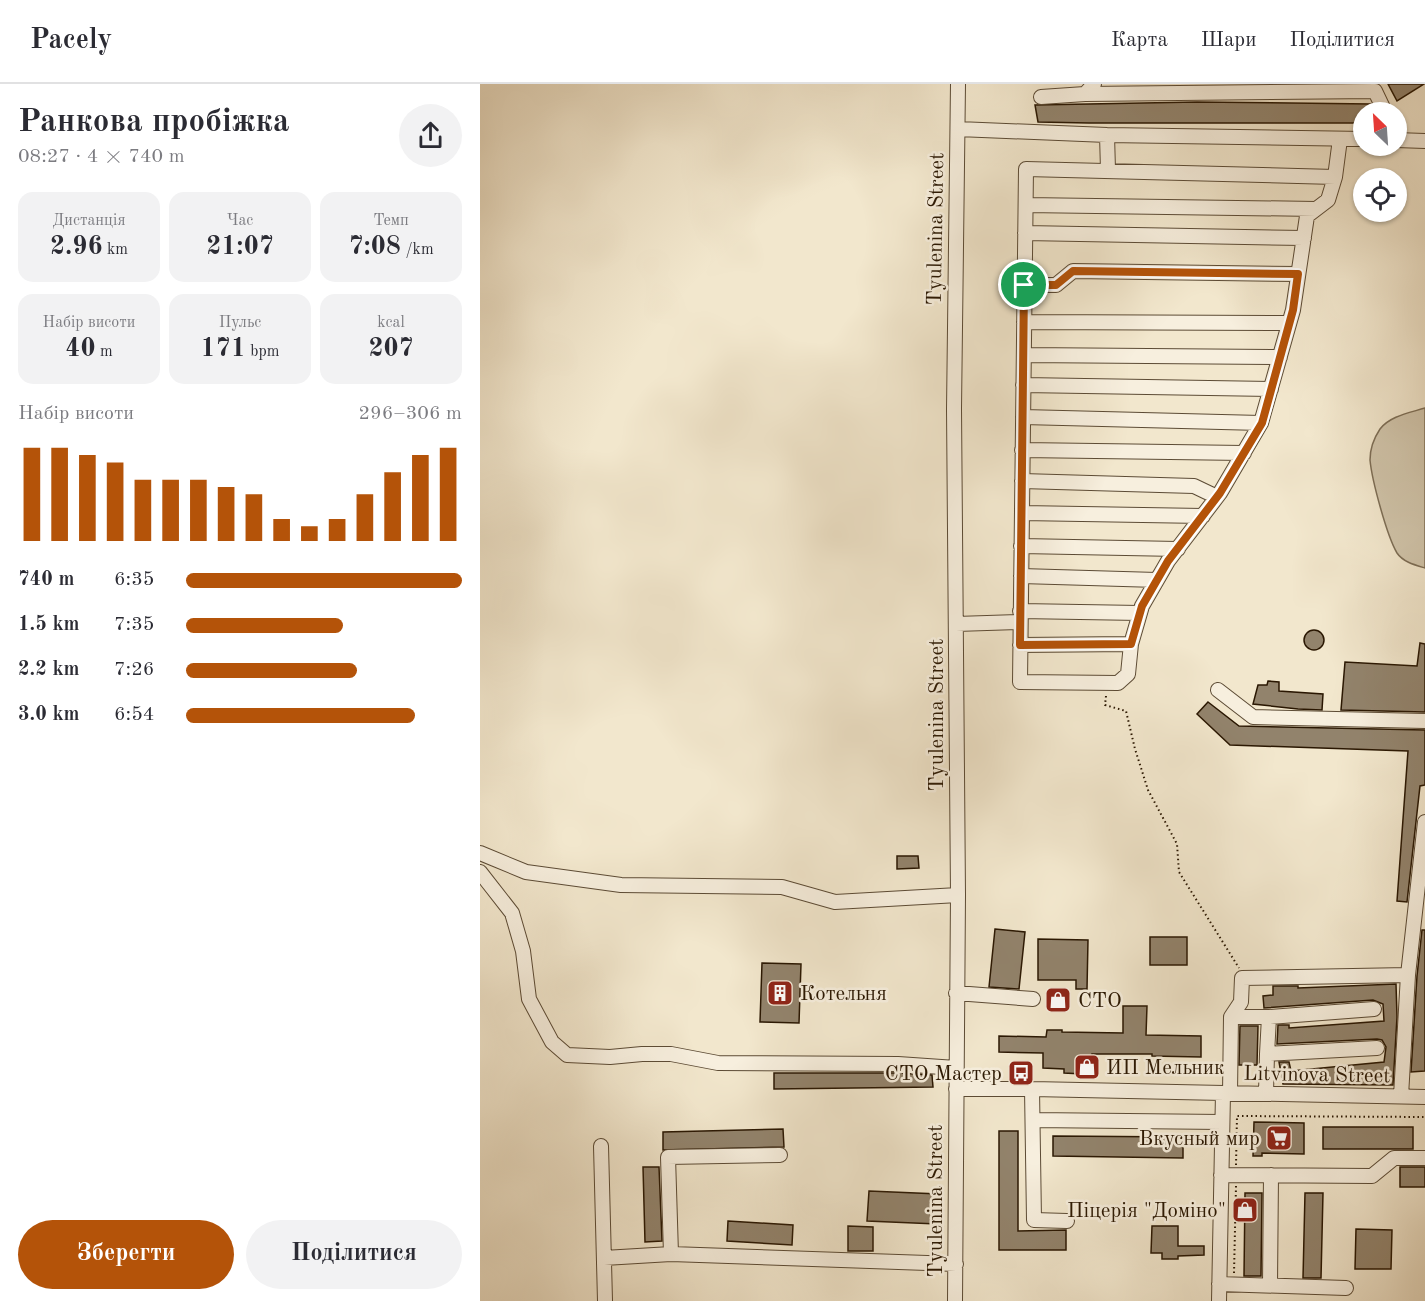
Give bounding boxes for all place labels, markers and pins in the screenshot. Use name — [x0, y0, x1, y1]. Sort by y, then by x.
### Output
pin — [998, 259, 1049, 310]
building icon: Котельня — [765, 978, 795, 1008]
place label: Котельня — [800, 984, 887, 1005]
shop icon: СТО — [1043, 985, 1073, 1015]
place label: СТО — [1078, 991, 1122, 1012]
shop icon: ИП Мельник — [1072, 1052, 1102, 1082]
bus stop icon: СТО Мастер — [1006, 1058, 1036, 1088]
place label: ИП Мельник — [1106, 1058, 1225, 1079]
place label: СТО Мастер — [885, 1064, 1002, 1085]
supermarket icon: Вкусный мир — [1264, 1123, 1294, 1153]
place label: Вкусный мир — [1139, 1129, 1260, 1150]
shop icon: Піцерія "Доміно" — [1230, 1195, 1260, 1225]
place label: Піцерія "Доміно" — [1067, 1201, 1226, 1222]

